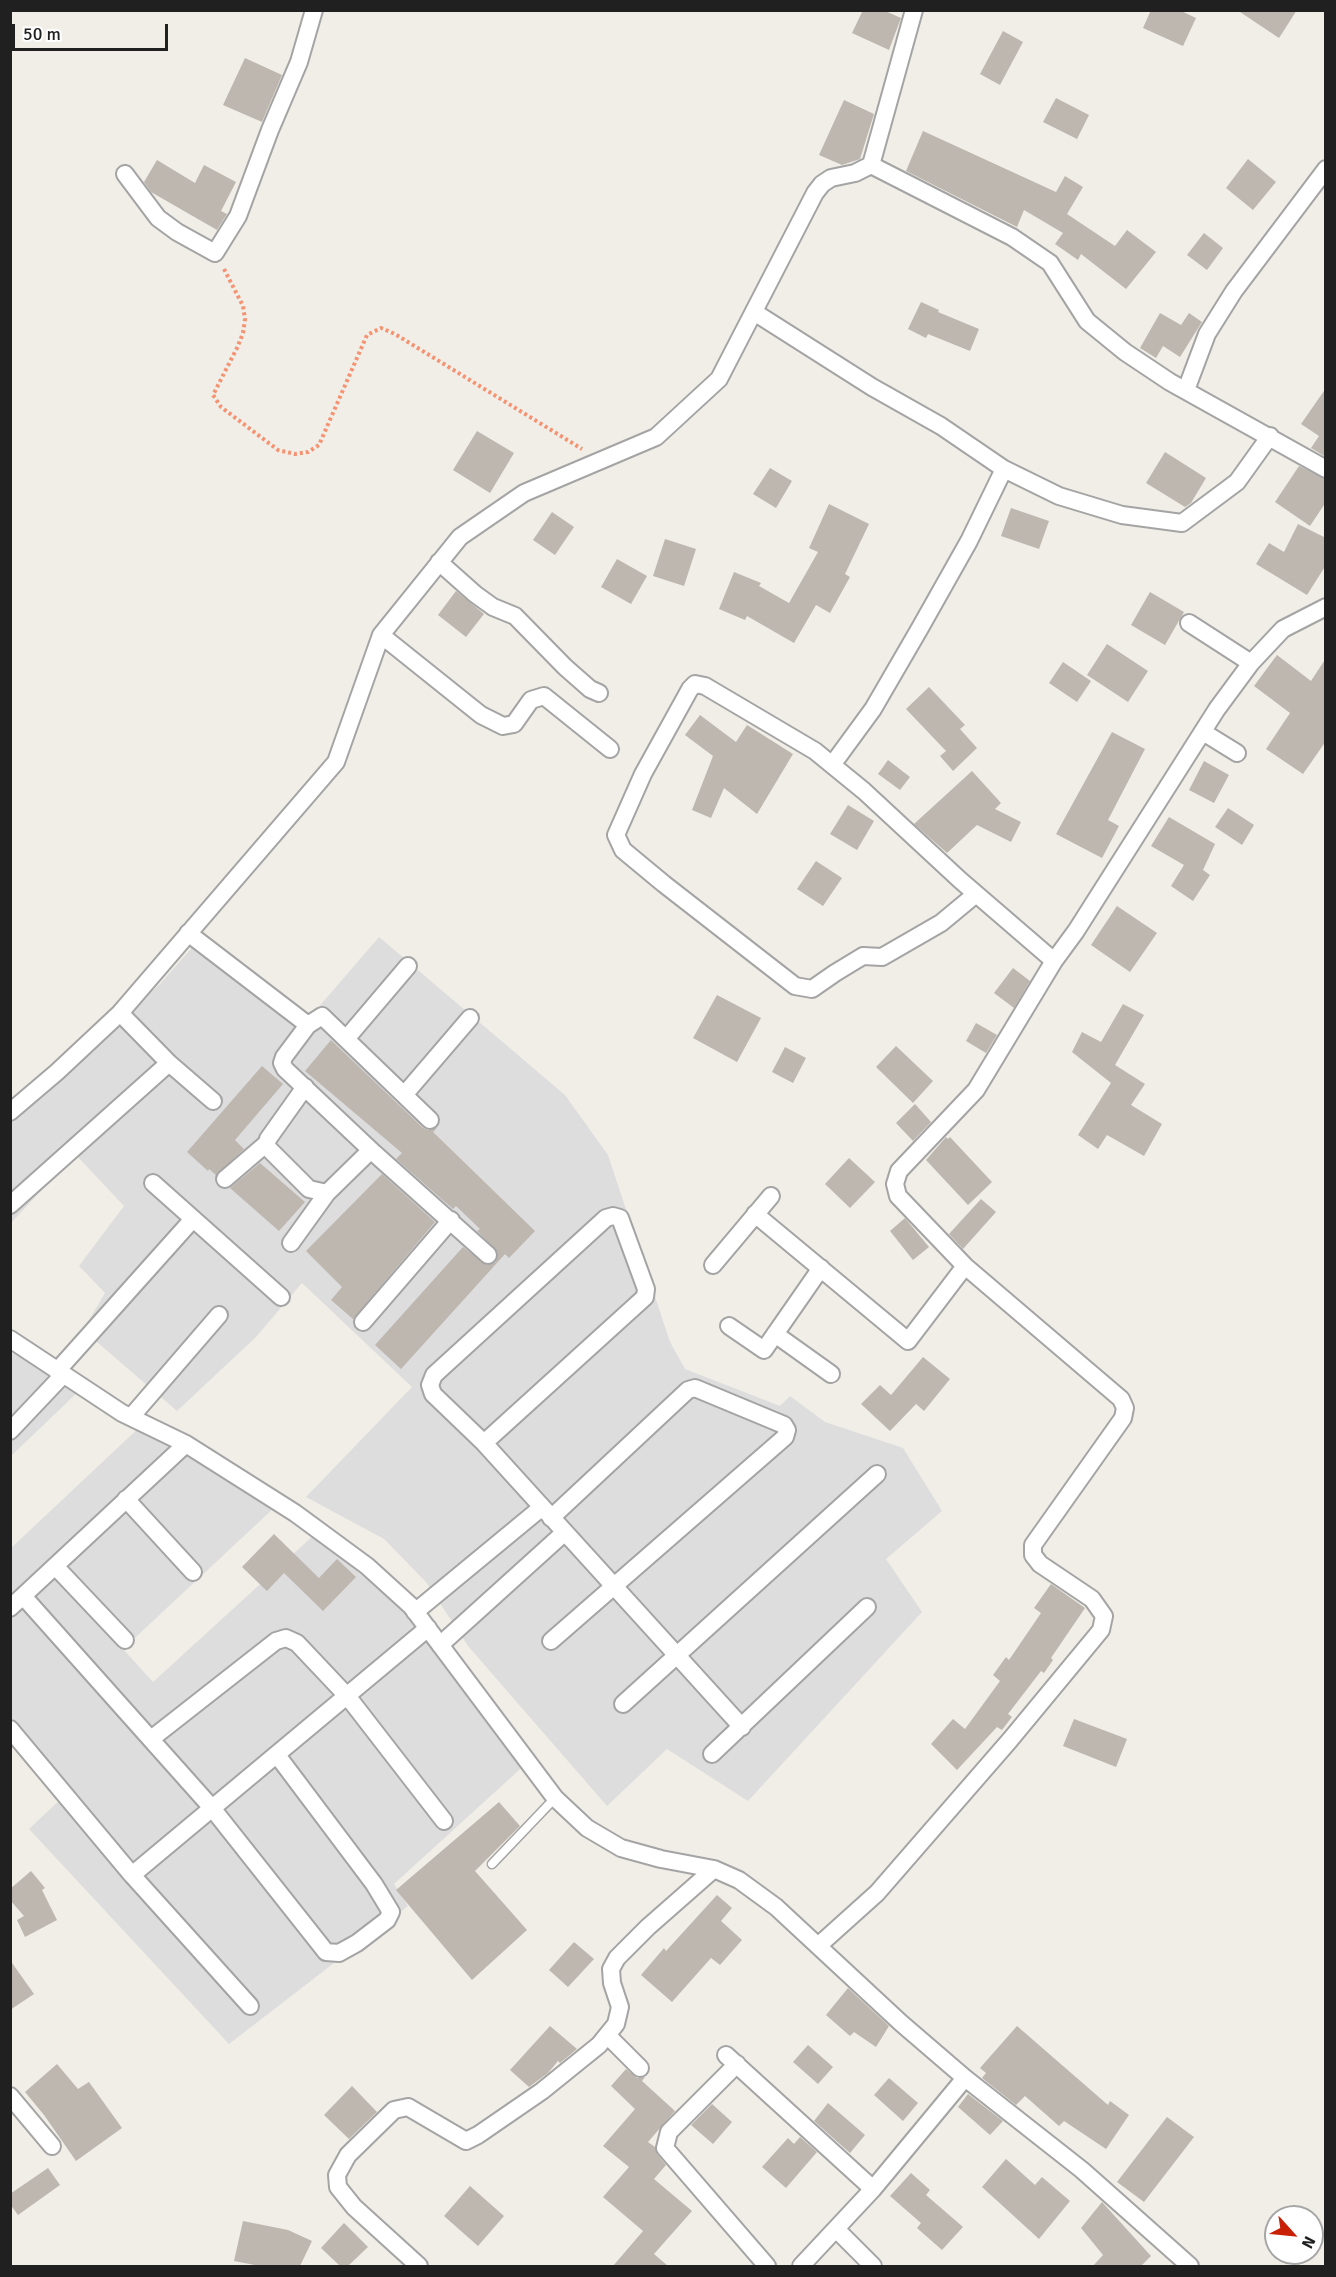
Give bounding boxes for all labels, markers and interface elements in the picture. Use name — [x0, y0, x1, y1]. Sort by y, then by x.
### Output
scale bar — [15, 12, 171, 50]
text: 50 m — [23, 23, 61, 45]
north arrow — [1264, 2205, 1324, 2265]
text: N — [1297, 2233, 1320, 2252]

